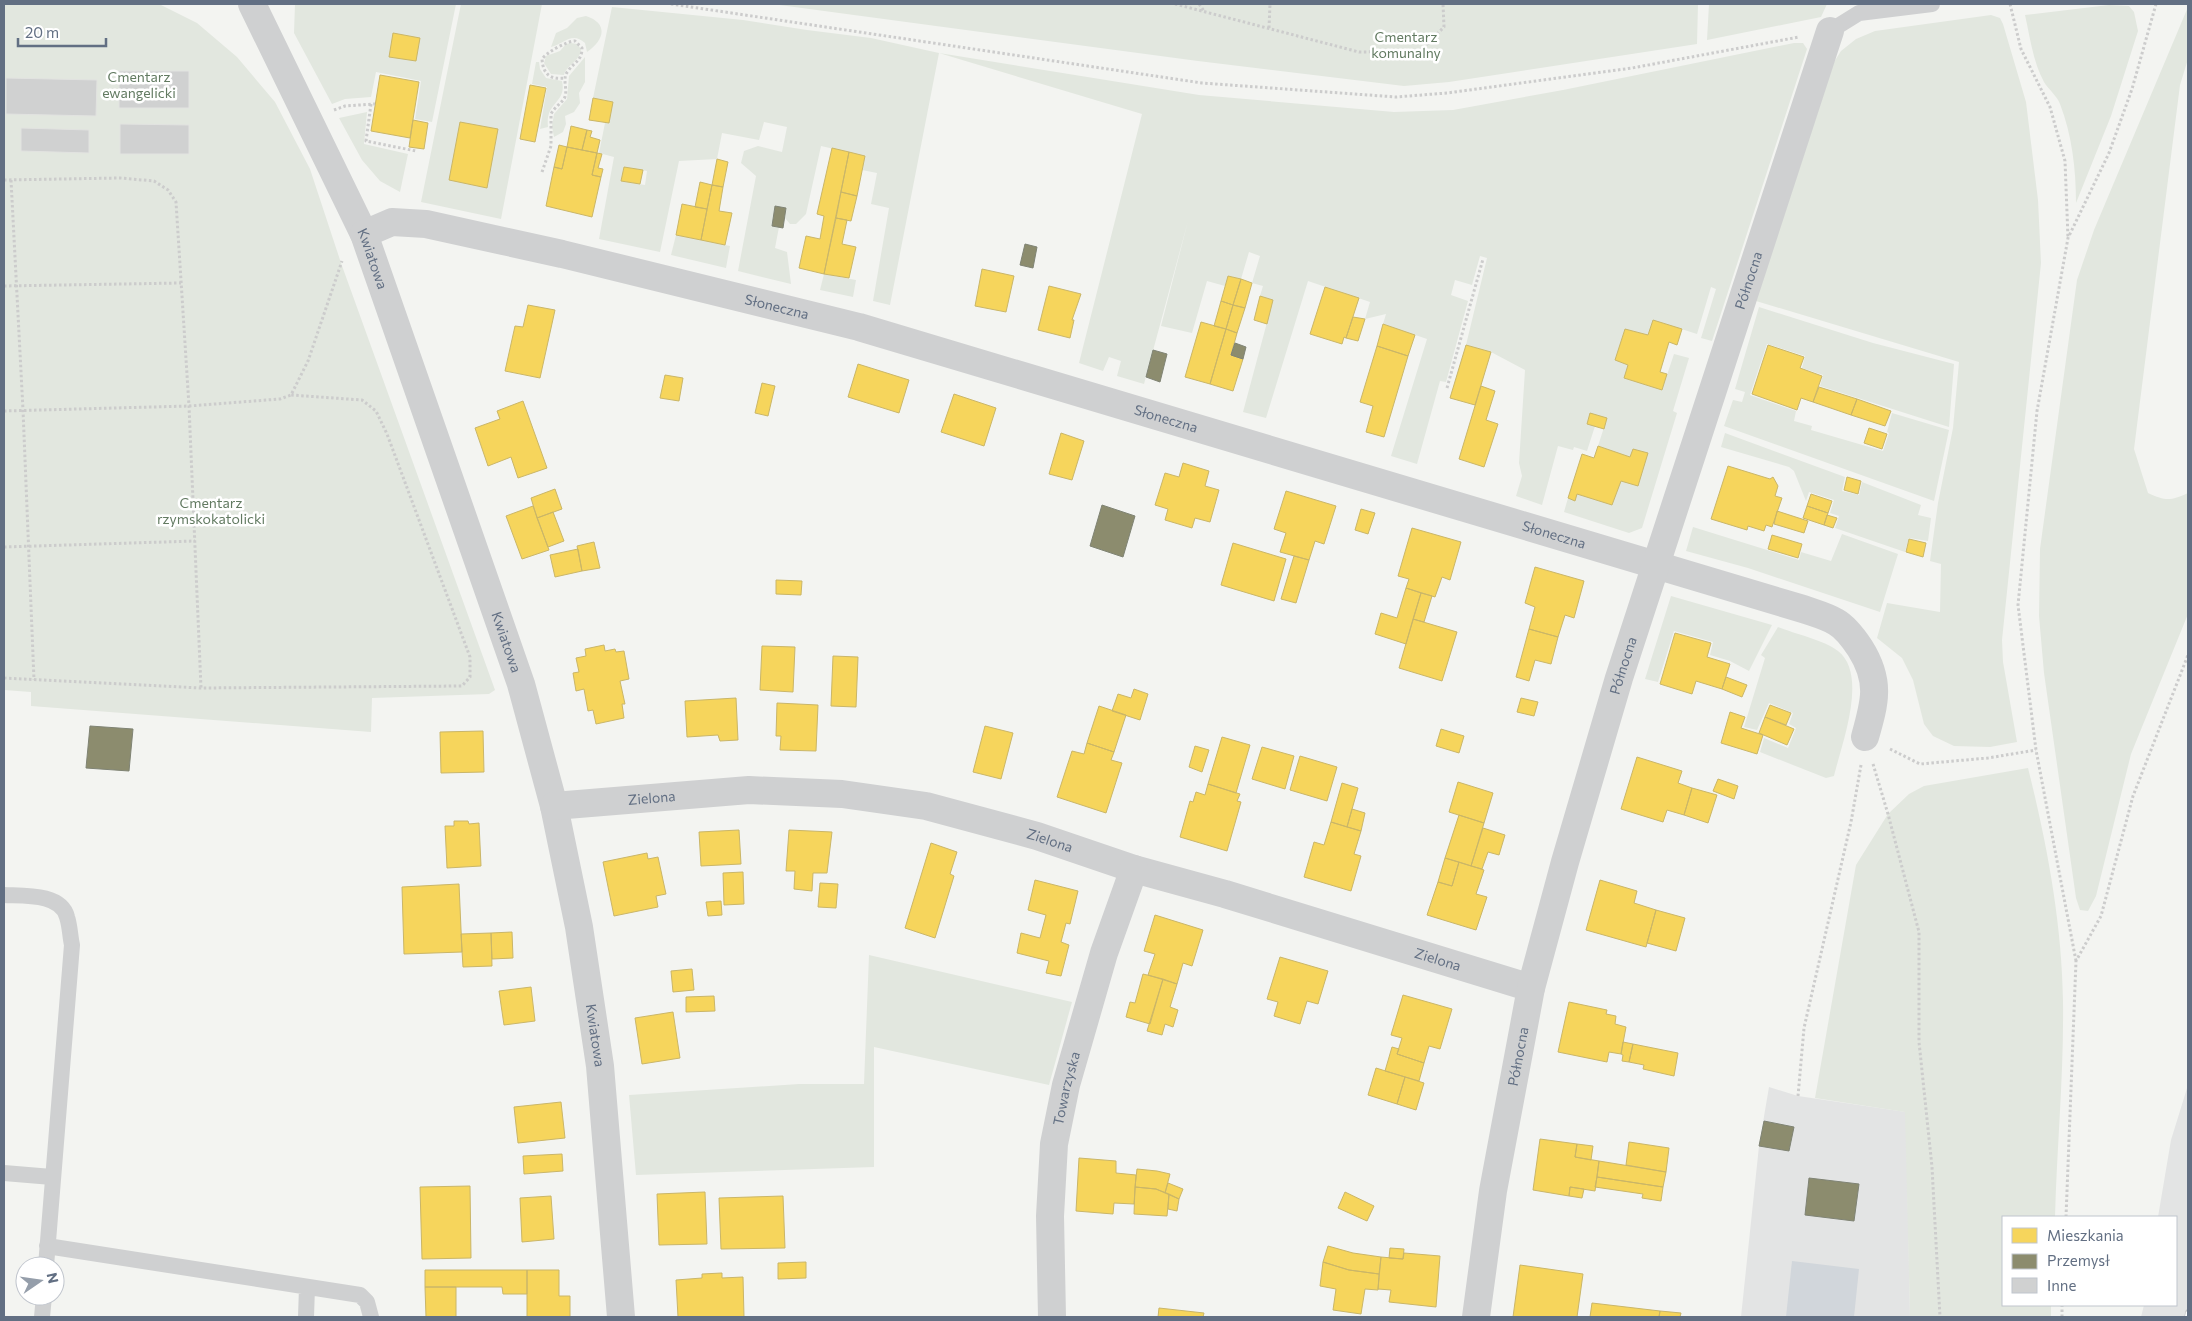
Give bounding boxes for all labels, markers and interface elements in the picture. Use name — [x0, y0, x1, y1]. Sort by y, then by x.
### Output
scale bar — [18, 15, 105, 47]
text: 20 m — [25, 23, 59, 41]
park label: Cmentarz komunalny — [1371, 28, 1441, 61]
park label: Cmentarz ewangelicki — [102, 68, 176, 101]
street label: Kwiatowa — [354, 225, 392, 291]
street label: Północna — [1731, 249, 1766, 311]
street label: Słoneczna — [743, 290, 811, 322]
street label: Słoneczna — [1132, 401, 1200, 436]
park label: Cmentarz rzymskokatolicki — [157, 494, 265, 527]
street label: Słoneczna — [1520, 517, 1588, 552]
street label: Kwiatowa — [488, 609, 525, 675]
street label: Północna — [1606, 634, 1640, 696]
street label: Zielona — [627, 787, 676, 808]
street label: Zielona — [1025, 825, 1075, 856]
street label: Zielona — [1413, 944, 1463, 974]
street label: Kwiatowa — [583, 1003, 609, 1068]
street label: Północna — [1504, 1025, 1532, 1087]
street label: Towarzyska — [1049, 1049, 1083, 1127]
legend — [2002, 1216, 2177, 1306]
text: Mieszkania — [2047, 1226, 2124, 1244]
text: Przemysł — [2047, 1251, 2110, 1269]
north arrow — [15, 1256, 65, 1306]
text: N — [44, 1271, 63, 1285]
text: Inne — [2047, 1276, 2076, 1294]

